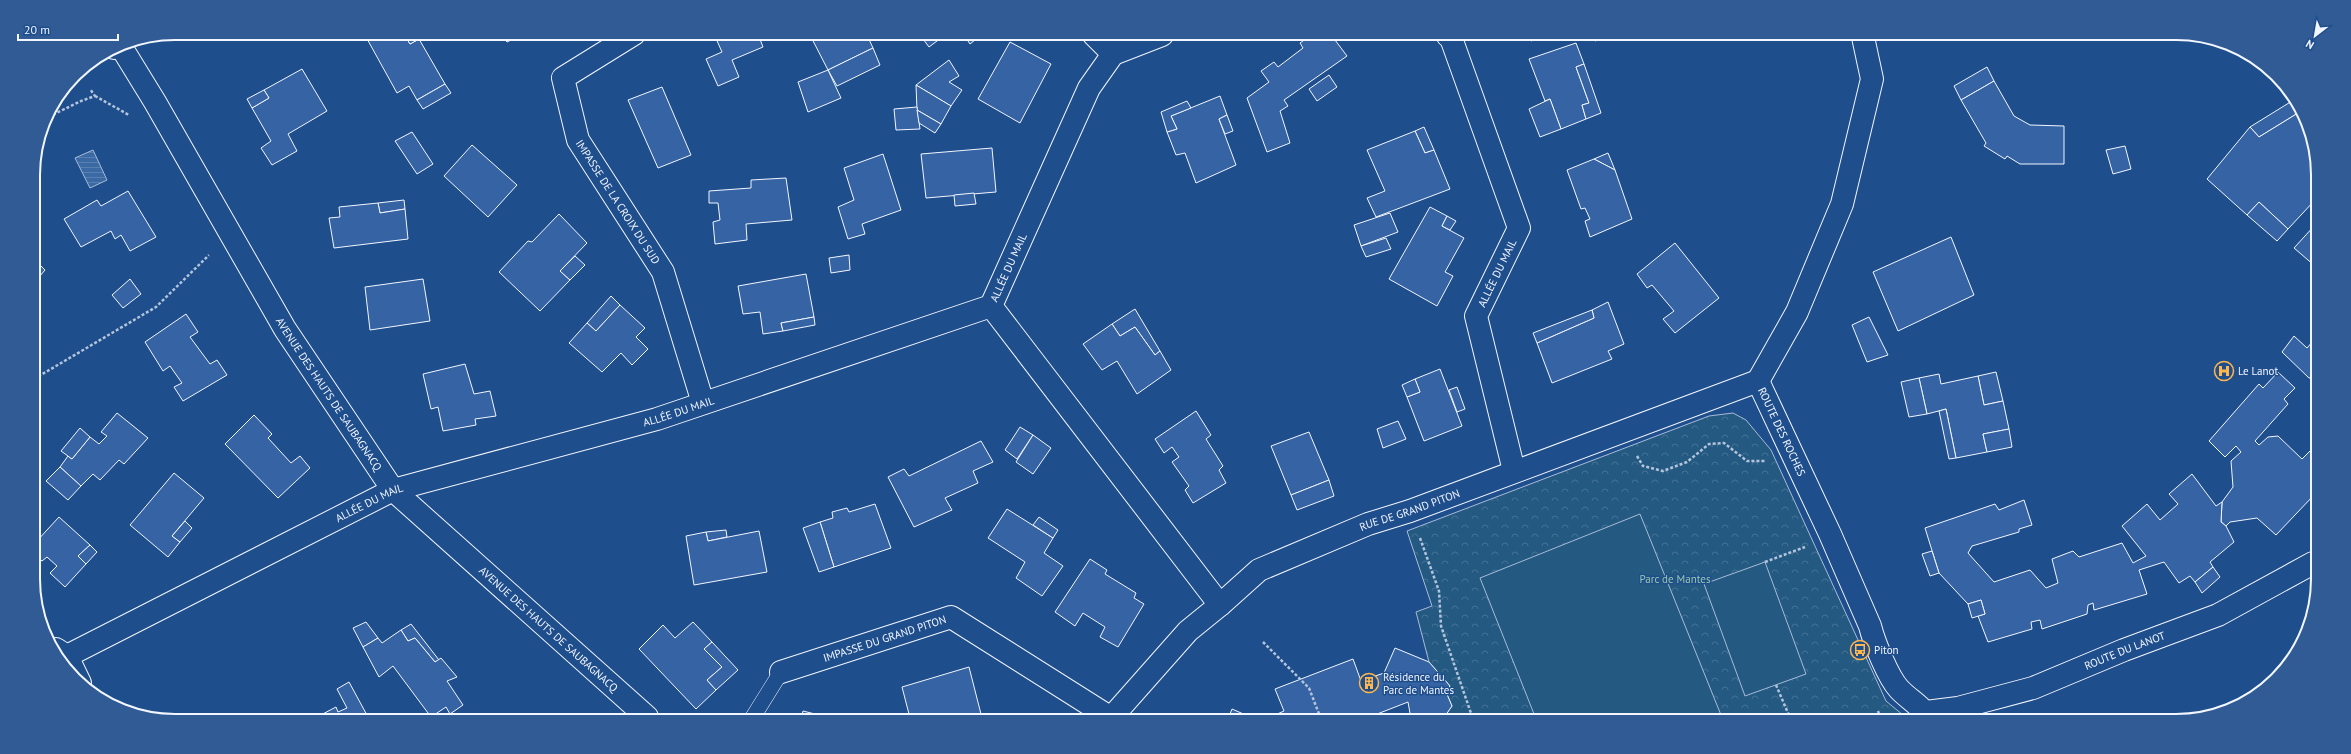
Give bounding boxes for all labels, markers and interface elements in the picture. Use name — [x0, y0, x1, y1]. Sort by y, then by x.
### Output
scale bar — [18, 16, 118, 42]
north arrow — [2295, 16, 2335, 56]
text: 20 m — [24, 22, 50, 37]
text: N — [2303, 37, 2317, 52]
street label: IMPASSE DE LA CROIX DU SUD — [573, 137, 663, 267]
street label: ALLÉE DU MAIL — [987, 231, 1030, 304]
street label: ALLÉE DU MAIL — [1475, 236, 1520, 309]
street label: AVENUE DES HAUTS DE SAUBAGNACQ — [273, 315, 385, 474]
hospital icon: Le Lanot — [2213, 360, 2235, 382]
place label: Le Lanot — [2238, 364, 2278, 378]
street label: ROUTE DES ROCHES — [1755, 385, 1809, 479]
street label: ALLÉE DU MAIL — [641, 393, 716, 429]
street label: ALLÉE DU MAIL — [333, 481, 405, 525]
street label: RUE DE GRAND PITON — [1357, 486, 1462, 534]
street label: AVENUE DES HAUTS DE SAUBAGNACQ — [476, 563, 621, 695]
park label: Parc de Mantes — [1639, 572, 1711, 586]
street label: IMPASSE DU GRAND PITON — [821, 612, 948, 665]
street label: ROUTE DU LANOT — [2082, 628, 2167, 673]
bus stop icon: Piton — [1849, 639, 1871, 661]
place label: Piton — [1874, 643, 1899, 657]
place label: Résidence du Parc de Mantes — [1383, 670, 1454, 697]
building icon: Résidence du Parc de Mantes — [1358, 672, 1380, 694]

